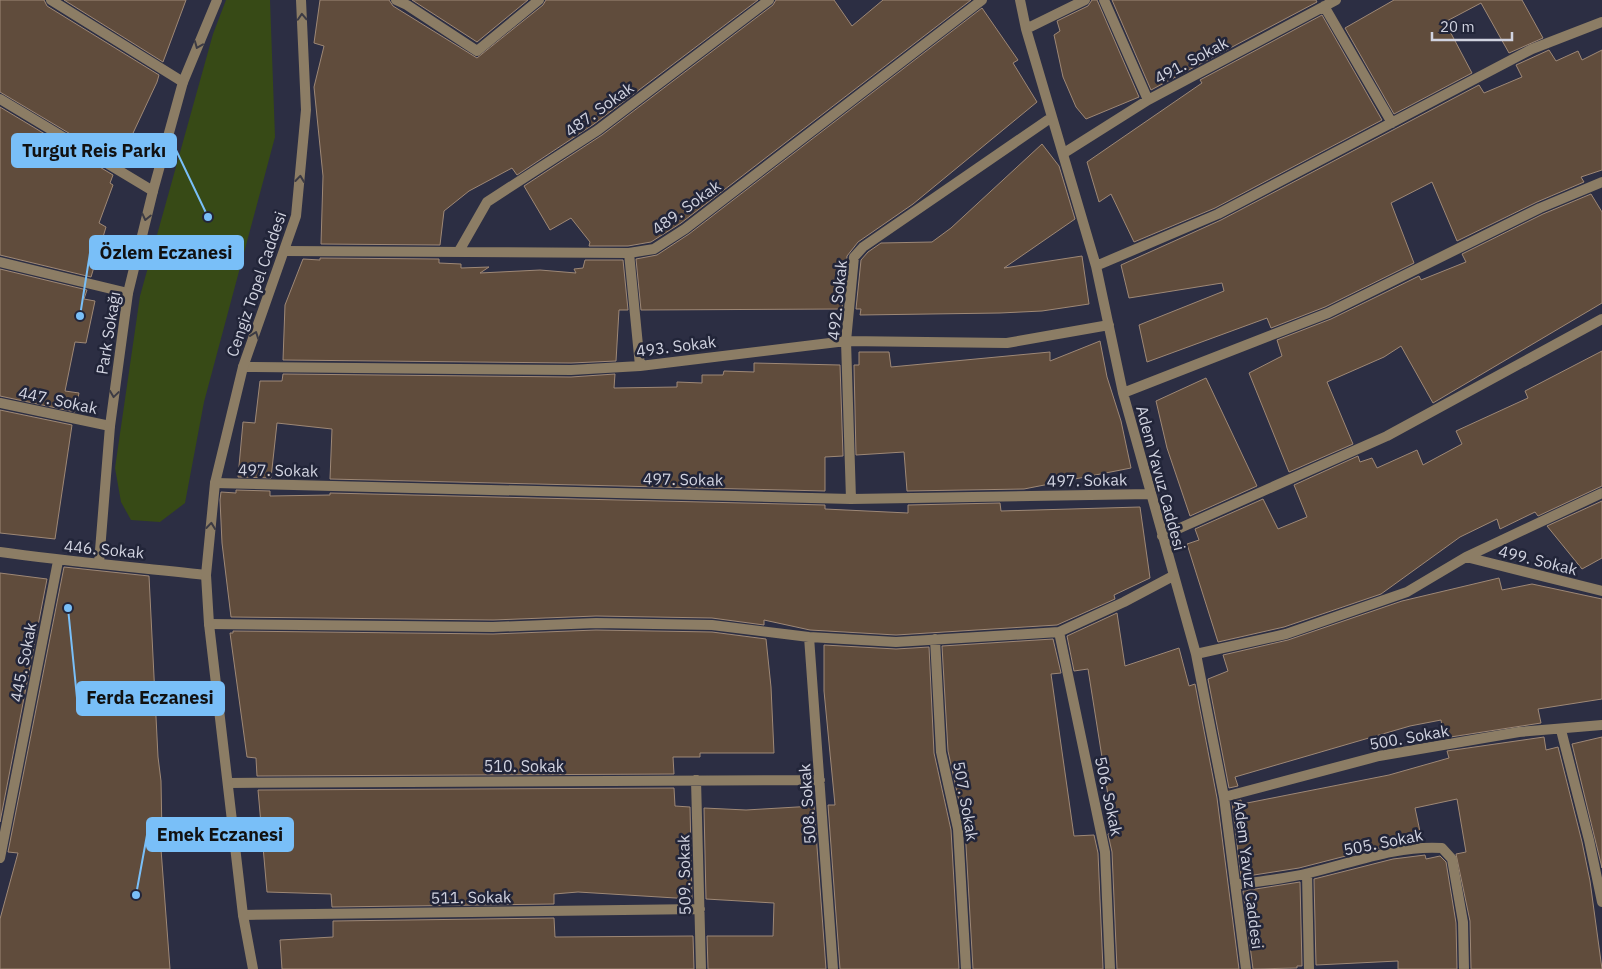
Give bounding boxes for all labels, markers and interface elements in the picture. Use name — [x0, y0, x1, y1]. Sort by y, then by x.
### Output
scale bar — [1432, 10, 1512, 42]
one-way arrow — [296, 13, 307, 21]
text: 20 m — [1440, 17, 1475, 36]
street label: 491. Sokak — [1151, 32, 1232, 88]
one-way arrow — [194, 40, 204, 49]
street label: 487. Sokak — [561, 77, 638, 141]
callout: Turgut Reis Parkı — [12, 134, 176, 167]
text: Turgut Reis Parkı — [22, 139, 166, 162]
one-way arrow — [294, 175, 305, 183]
street label: 489. Sokak — [648, 175, 725, 239]
street label: Cengiz Topel Caddesi — [222, 209, 290, 359]
one-way arrow — [142, 213, 152, 221]
callout: Özlem Eczanesi — [90, 236, 243, 269]
text: Özlem Eczanesi — [100, 241, 232, 264]
street label: 492. Sokak — [823, 258, 851, 341]
street label: Park Sokağı — [92, 290, 124, 376]
one-way arrow — [249, 331, 259, 339]
street label: 493. Sokak — [635, 331, 718, 361]
street label: 447. Sokak — [17, 382, 100, 418]
one-way arrow — [109, 390, 120, 398]
street label: Adem Yavuz Caddesi — [1132, 403, 1190, 553]
street label: 497. Sokak — [238, 459, 319, 481]
street label: 497. Sokak — [643, 468, 724, 490]
street label: 497. Sokak — [1047, 469, 1128, 491]
one-way arrow — [205, 522, 216, 530]
street label: 446. Sokak — [63, 536, 146, 563]
street label: 499. Sokak — [1497, 541, 1580, 580]
street label: 445. Sokak — [6, 620, 41, 703]
callout: Ferda Eczanesi — [77, 682, 224, 715]
text: Ferda Eczanesi — [86, 686, 214, 709]
street label: 500. Sokak — [1368, 720, 1451, 754]
street label: 506. Sokak — [1091, 755, 1127, 838]
street label: 510. Sokak — [484, 756, 565, 776]
street label: 507. Sokak — [949, 760, 983, 843]
street label: 508. Sokak — [794, 763, 820, 845]
street label: Adem Yavuz Caddesi — [1230, 800, 1268, 950]
callout: Emek Eczanesi — [147, 818, 293, 851]
text: Emek Eczanesi — [157, 823, 283, 846]
street label: 505. Sokak — [1342, 824, 1425, 859]
street label: 509. Sokak — [673, 834, 695, 915]
street label: 511. Sokak — [431, 886, 512, 908]

